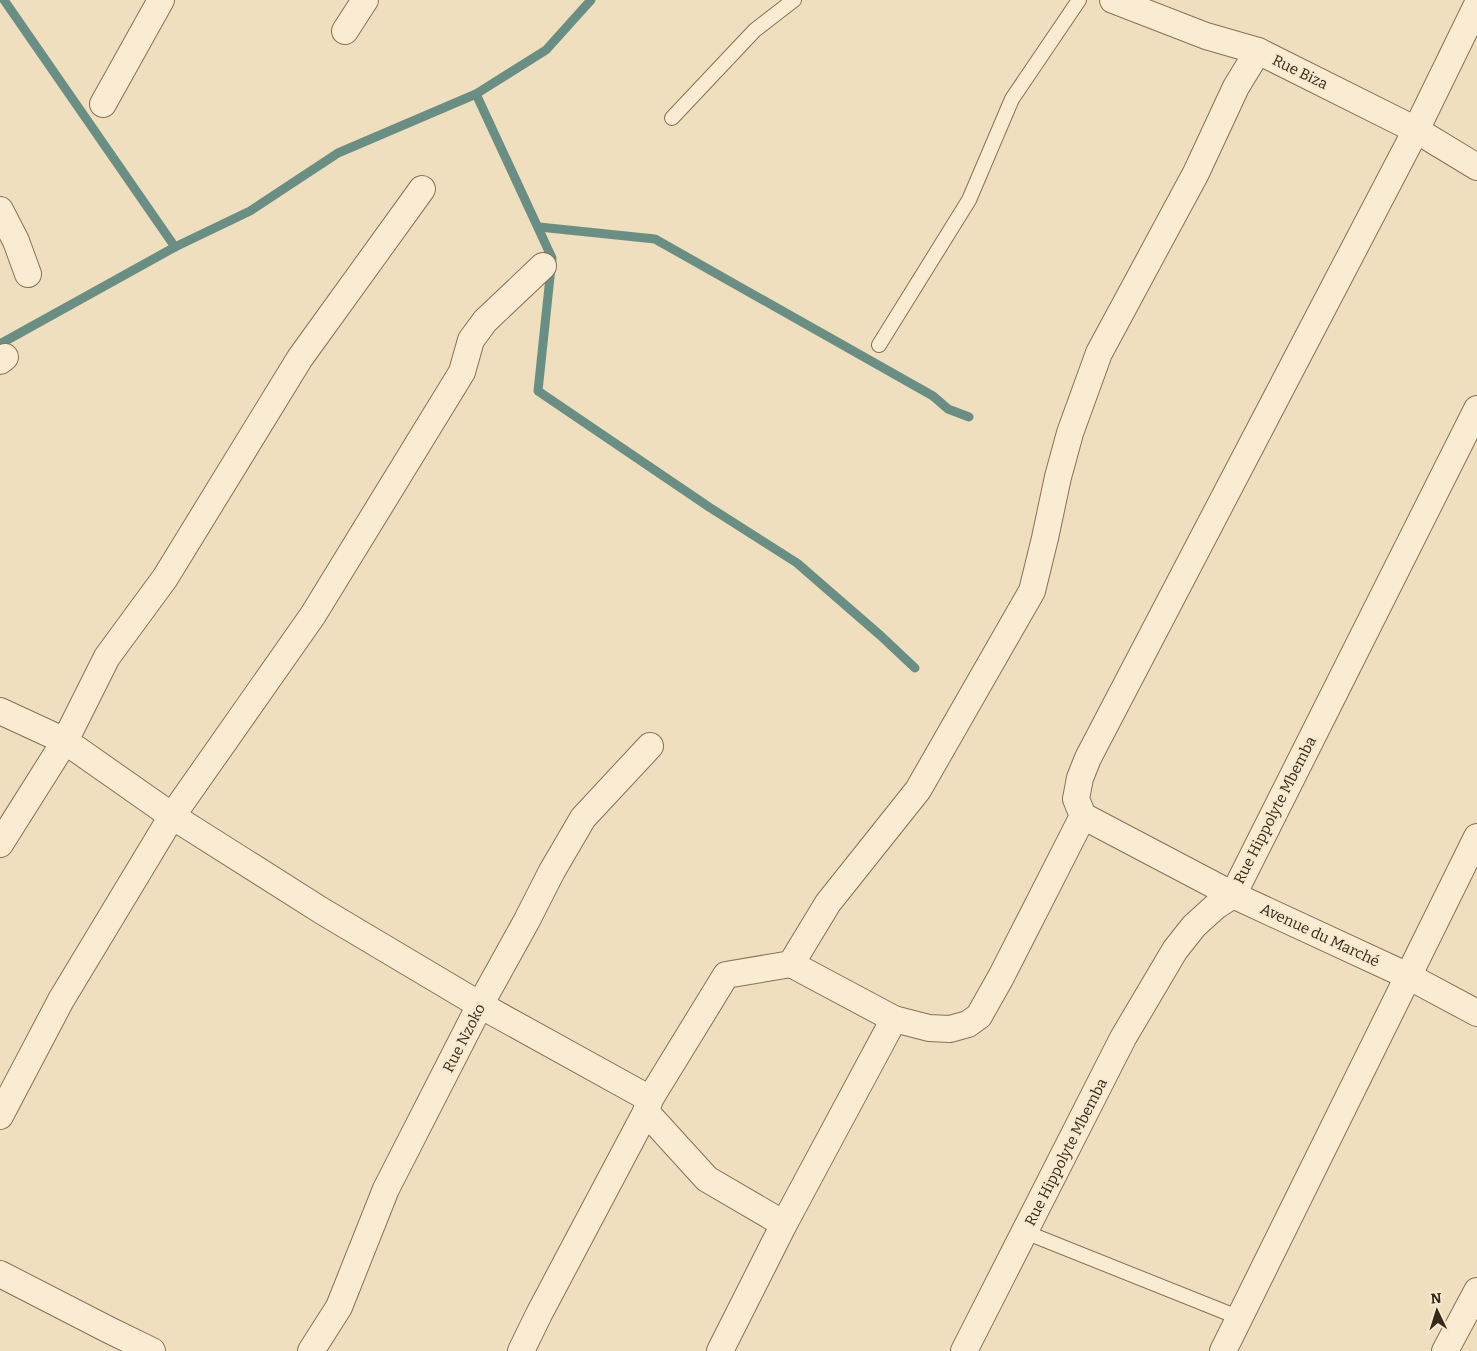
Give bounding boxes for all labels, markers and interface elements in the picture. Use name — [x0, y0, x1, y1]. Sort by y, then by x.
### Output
street label: Rue Biza — [1269, 51, 1331, 93]
street label: Rue Hippolyte Mbemba — [1230, 733, 1320, 887]
street label: Avenue du Marché — [1258, 899, 1382, 971]
street label: Rue Nzoko — [439, 1001, 489, 1075]
street label: Rue Hippolyte Mbemba — [1021, 1075, 1111, 1229]
north arrow — [1412, 1286, 1462, 1336]
text: N — [1430, 1290, 1442, 1307]

